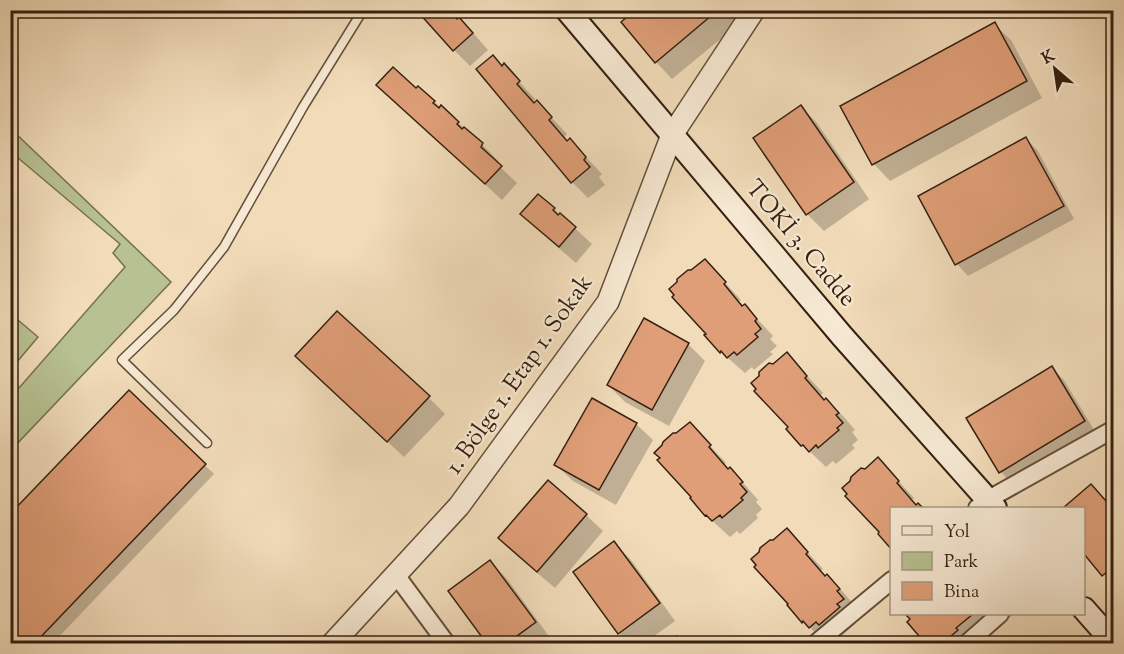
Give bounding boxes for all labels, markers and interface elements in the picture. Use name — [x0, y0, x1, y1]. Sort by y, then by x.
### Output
north arrow — [1025, 39, 1085, 99]
text: K — [1038, 45, 1060, 71]
street label: TOKİ 3. Cadde — [737, 173, 863, 315]
street label: 1. Bölge 1. Etap 1. Sokak — [438, 268, 602, 482]
legend — [890, 507, 1085, 615]
text: Yol — [944, 520, 970, 546]
text: Park — [944, 550, 979, 576]
text: Bina — [944, 580, 979, 606]

